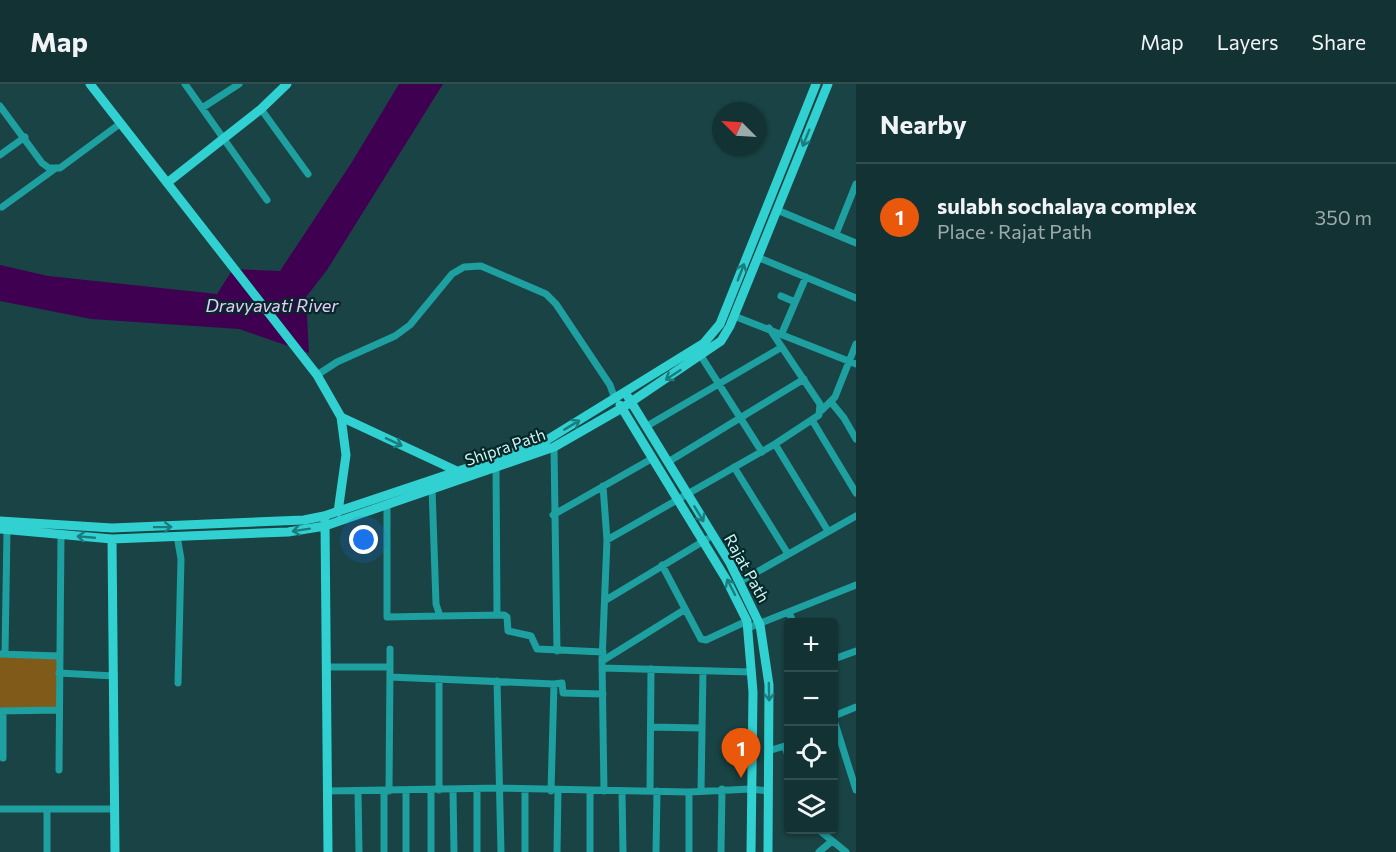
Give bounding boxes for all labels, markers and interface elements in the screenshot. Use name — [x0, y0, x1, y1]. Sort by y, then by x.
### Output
text: Map — [30, 24, 88, 58]
text: Map — [1140, 29, 1184, 54]
text: Layers — [1217, 29, 1279, 54]
text: Share — [1312, 29, 1366, 54]
north arrow — [712, 102, 766, 156]
text: Nearby — [880, 108, 967, 139]
one-way arrow — [800, 128, 811, 147]
text: sulabh sochalaya complex — [937, 192, 1197, 219]
text: 1 — [895, 205, 904, 229]
text: 350 m — [1315, 205, 1372, 229]
text: Place · Rajat Path — [937, 219, 1092, 243]
one-way arrow — [737, 263, 748, 281]
water label: Dravyavati River — [205, 294, 339, 316]
one-way arrow — [665, 369, 681, 381]
one-way arrow — [563, 418, 580, 430]
street label: Shipra Path — [462, 424, 548, 469]
one-way arrow — [384, 437, 403, 448]
one-way arrow — [693, 505, 705, 522]
one-way arrow — [153, 521, 173, 533]
one-way arrow — [292, 525, 312, 536]
your location — [349, 525, 378, 554]
street label: Rajat Path — [721, 530, 774, 605]
one-way arrow — [76, 531, 96, 542]
one-way arrow — [725, 579, 736, 597]
map controls — [784, 618, 838, 834]
button: + — [784, 618, 838, 672]
button: − — [784, 672, 838, 726]
one-way arrow — [763, 682, 774, 702]
button: locate — [784, 726, 838, 780]
pin: 1 — [722, 728, 760, 778]
button: layers — [784, 780, 838, 834]

